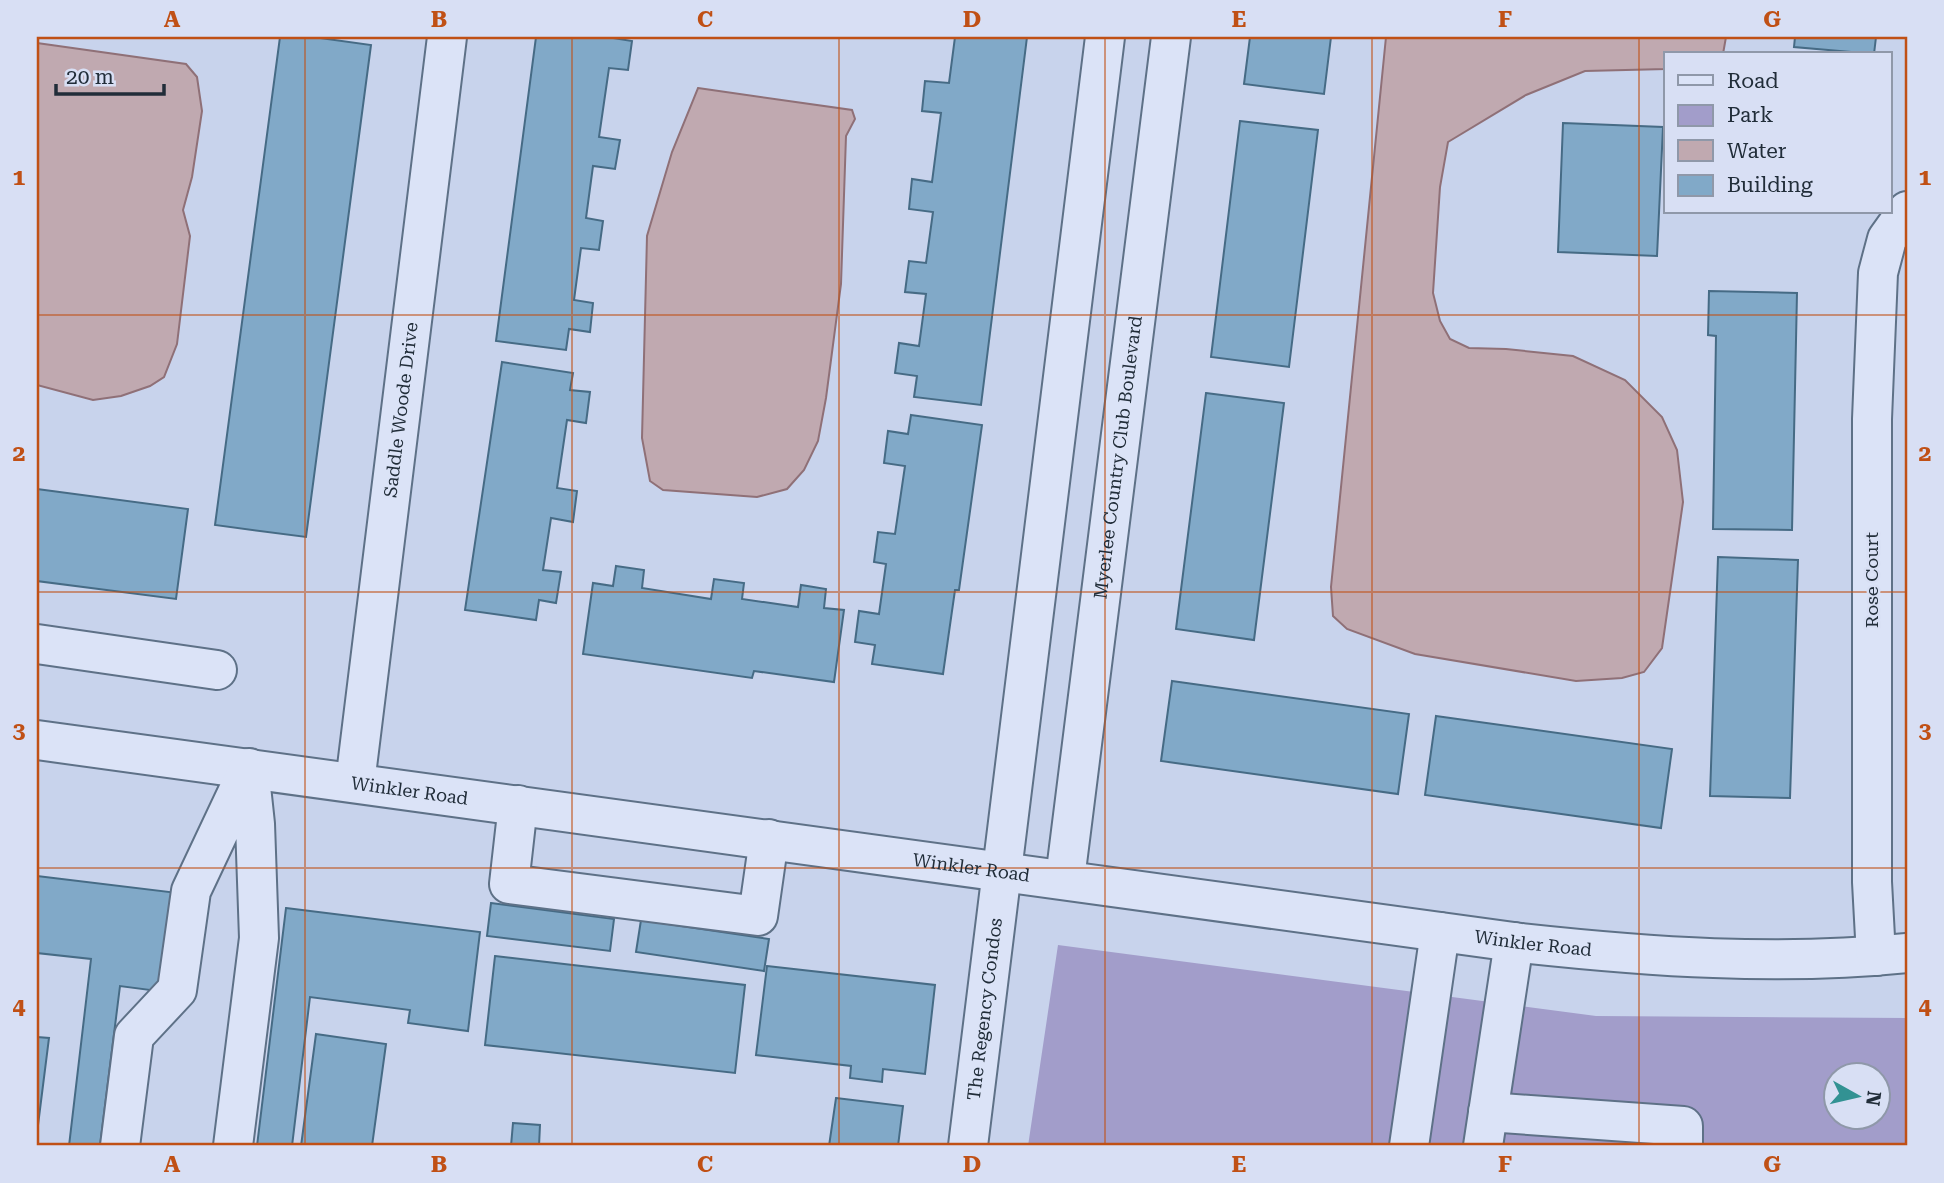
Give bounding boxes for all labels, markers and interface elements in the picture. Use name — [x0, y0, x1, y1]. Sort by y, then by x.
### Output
text: A — [164, 6, 181, 33]
text: B — [431, 6, 447, 33]
text: C — [697, 6, 713, 33]
text: D — [963, 6, 981, 33]
text: E — [1232, 6, 1246, 33]
text: F — [1498, 6, 1512, 33]
text: G — [1763, 6, 1781, 33]
scale bar — [56, 52, 164, 96]
legend — [1664, 52, 1892, 214]
text: 20 m — [66, 65, 114, 89]
text: Road — [1727, 69, 1779, 93]
text: Park — [1727, 103, 1773, 127]
text: Water — [1727, 139, 1787, 163]
text: 1 — [13, 164, 26, 191]
text: 1 — [1919, 164, 1932, 191]
text: Building — [1727, 173, 1813, 197]
street label: Myerlee Country Club Boulevard — [1089, 314, 1146, 600]
street label: Saddle Woode Drive — [379, 321, 422, 499]
text: 2 — [13, 440, 25, 467]
text: 2 — [1919, 440, 1931, 467]
street label: Rose Court — [1861, 532, 1882, 628]
text: 3 — [13, 717, 26, 744]
text: 3 — [1919, 717, 1932, 744]
street label: Winkler Road — [350, 772, 470, 809]
street label: Winkler Road — [912, 849, 1032, 886]
street label: The Regency Condos — [963, 917, 1006, 1101]
street label: Winkler Road — [1473, 926, 1593, 960]
text: 4 — [13, 993, 26, 1020]
text: 4 — [1919, 993, 1932, 1020]
north arrow — [1822, 1060, 1892, 1130]
text: N — [1861, 1089, 1886, 1108]
text: A — [164, 1151, 181, 1178]
text: B — [431, 1151, 447, 1178]
text: C — [697, 1151, 713, 1178]
text: D — [963, 1151, 981, 1178]
text: E — [1232, 1151, 1246, 1178]
text: F — [1498, 1151, 1512, 1178]
text: G — [1763, 1151, 1781, 1178]

